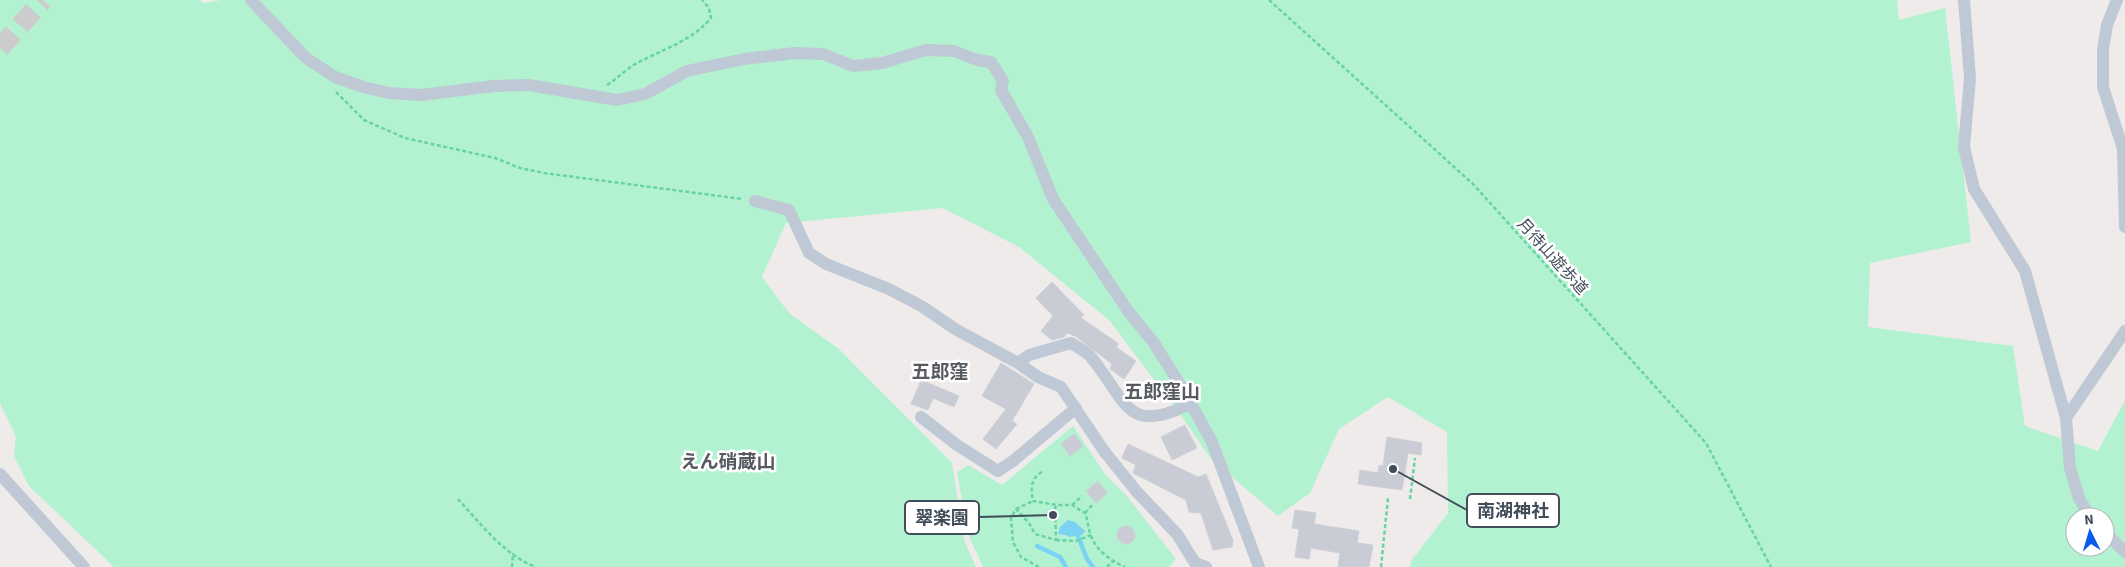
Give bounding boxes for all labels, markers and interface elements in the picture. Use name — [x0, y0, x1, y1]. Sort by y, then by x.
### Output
street label: 月待山遊歩道 — [1512, 214, 1593, 300]
district label: 五郎窪 — [911, 359, 969, 386]
district label: 五郎窪山 — [1124, 379, 1200, 406]
district label: えん硝蔵山 — [680, 449, 776, 476]
callout: 南湖神社 — [1467, 494, 1559, 527]
text: 南湖神社 — [1477, 499, 1549, 524]
callout: 翠楽園 — [905, 501, 979, 534]
text: 翠楽園 — [915, 506, 969, 531]
north arrow — [2065, 507, 2115, 557]
text: N — [2083, 510, 2094, 530]

